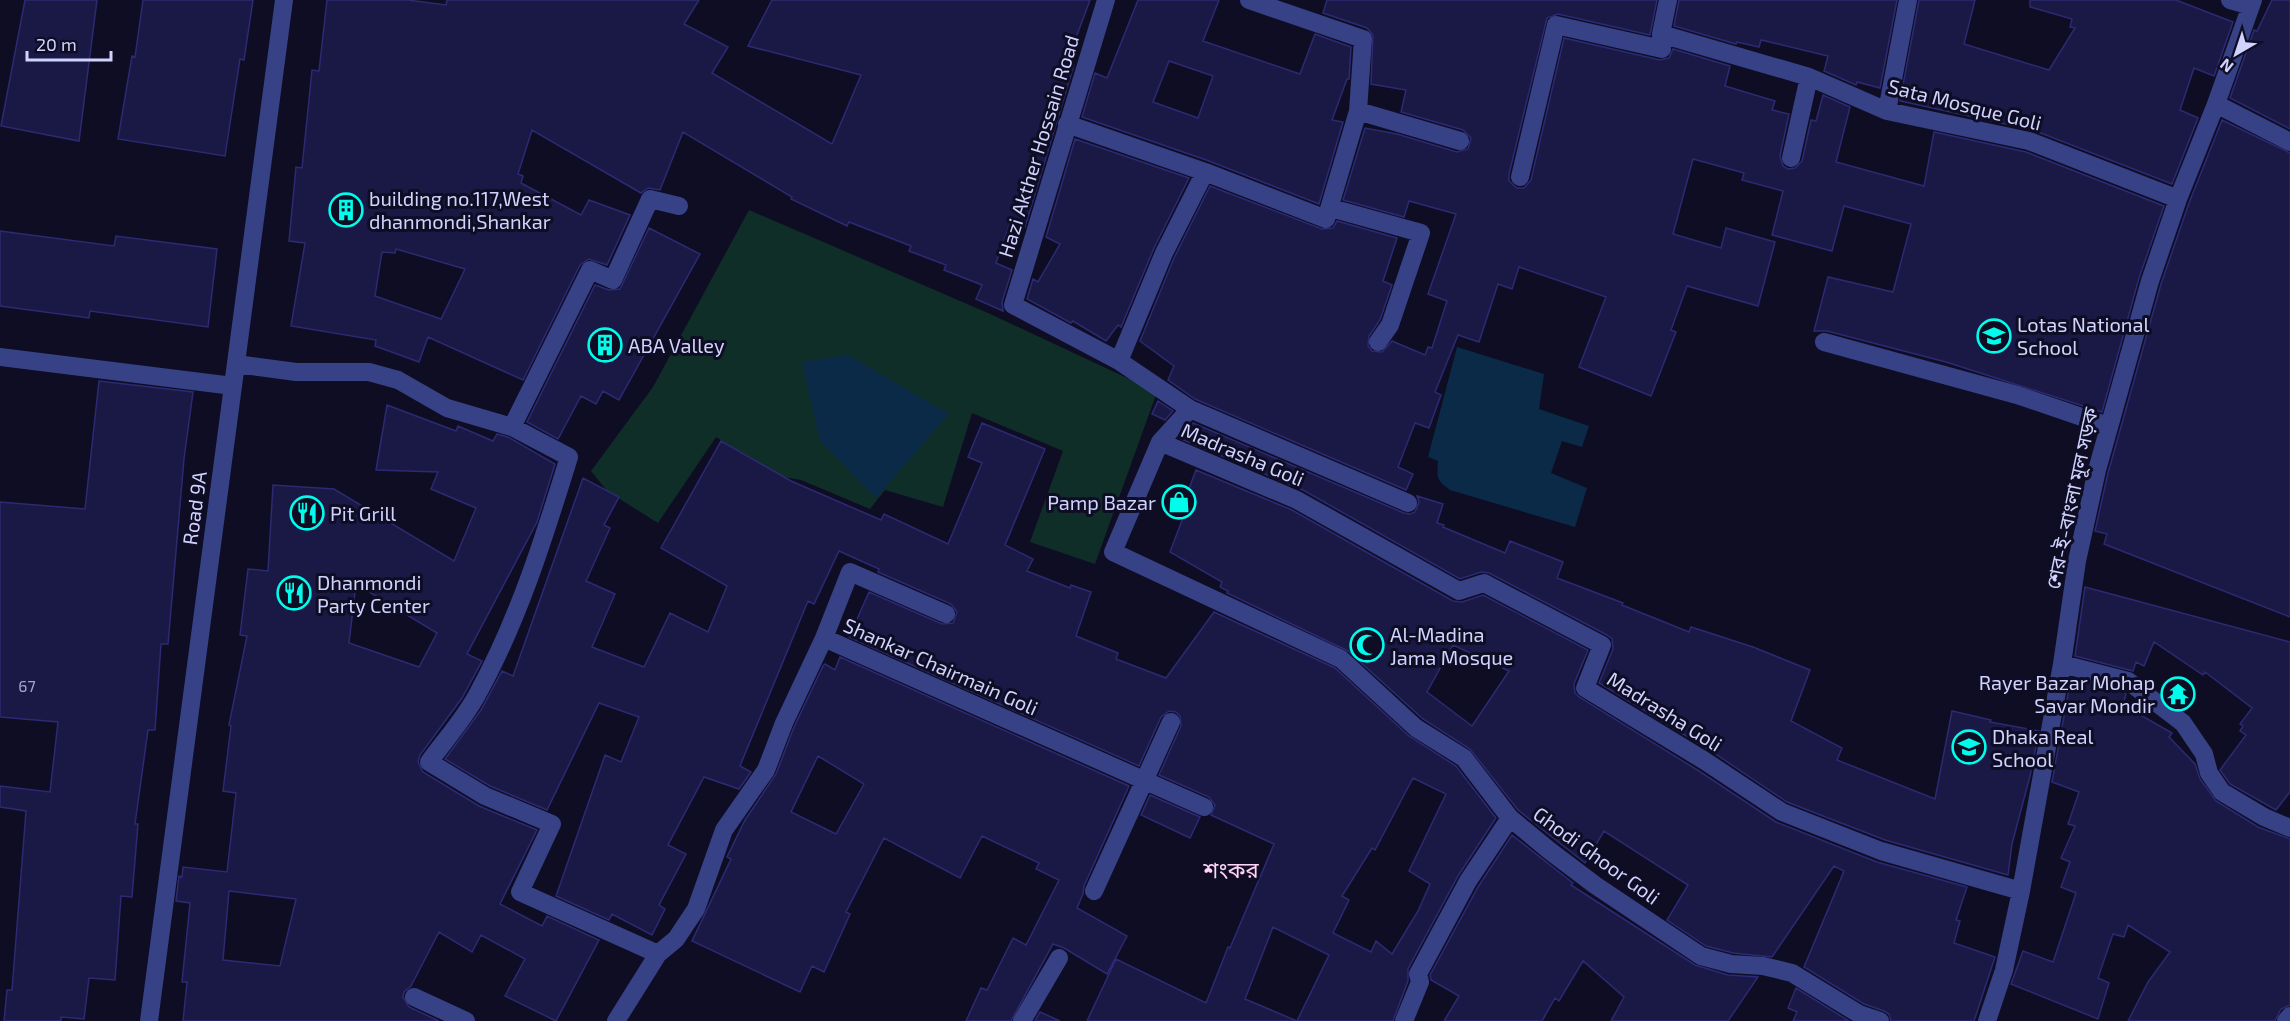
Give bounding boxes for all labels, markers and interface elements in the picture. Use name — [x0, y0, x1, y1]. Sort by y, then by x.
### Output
scale bar — [27, 24, 111, 62]
north arrow — [2206, 24, 2266, 84]
street label: Hazi Akther Hossain Road — [993, 32, 1083, 260]
text: 20 m — [36, 33, 77, 55]
text: N — [2216, 55, 2237, 77]
street label: Sata Mosque Goli — [1886, 73, 2044, 135]
place label: building no.117,West dhanmondi,Shankar — [369, 186, 551, 233]
building icon: building no.117,West dhanmondi,Shankar — [328, 192, 364, 228]
place label: Lotas National School — [2017, 312, 2149, 359]
school or university icon: Lotas National School — [1976, 318, 2012, 354]
building icon: ABA Valley — [587, 327, 623, 363]
place label: ABA Valley — [628, 333, 725, 357]
street label: শের-ই-বাংলা মূল সড়ক — [2040, 404, 2104, 591]
street label: Madrasha Goli — [1178, 417, 1308, 491]
street label: Road 9A — [177, 469, 211, 547]
shop icon: Pamp Bazar — [1161, 484, 1197, 520]
place label: Pamp Bazar — [1047, 490, 1156, 514]
restaurant icon: Pit Grill — [289, 495, 325, 531]
place label: Pit Grill — [330, 501, 396, 525]
place label: Dhanmondi Party Center — [317, 570, 430, 617]
restaurant icon: Dhanmondi Party Center — [276, 575, 312, 611]
street label: Shankar Chairmain Goli — [840, 612, 1042, 720]
place label: Al-Madina Jama Mosque — [1390, 622, 1513, 669]
mosque icon: Al-Madina Jama Mosque — [1349, 627, 1385, 663]
street label: Madrasha Goli — [1603, 666, 1727, 756]
place label: Rayer Bazar Mohap Savar Mondir — [1979, 670, 2155, 717]
house number: 67 — [18, 676, 36, 695]
temple icon: Rayer Bazar Mohap Savar Mondir — [2160, 676, 2196, 712]
place label: Dhaka Real School — [1992, 724, 2093, 771]
school or university icon: Dhaka Real School — [1951, 729, 1987, 765]
street label: Ghodi Ghoor Goli — [1529, 801, 1665, 909]
district label: শংকর — [1202, 856, 1260, 882]

